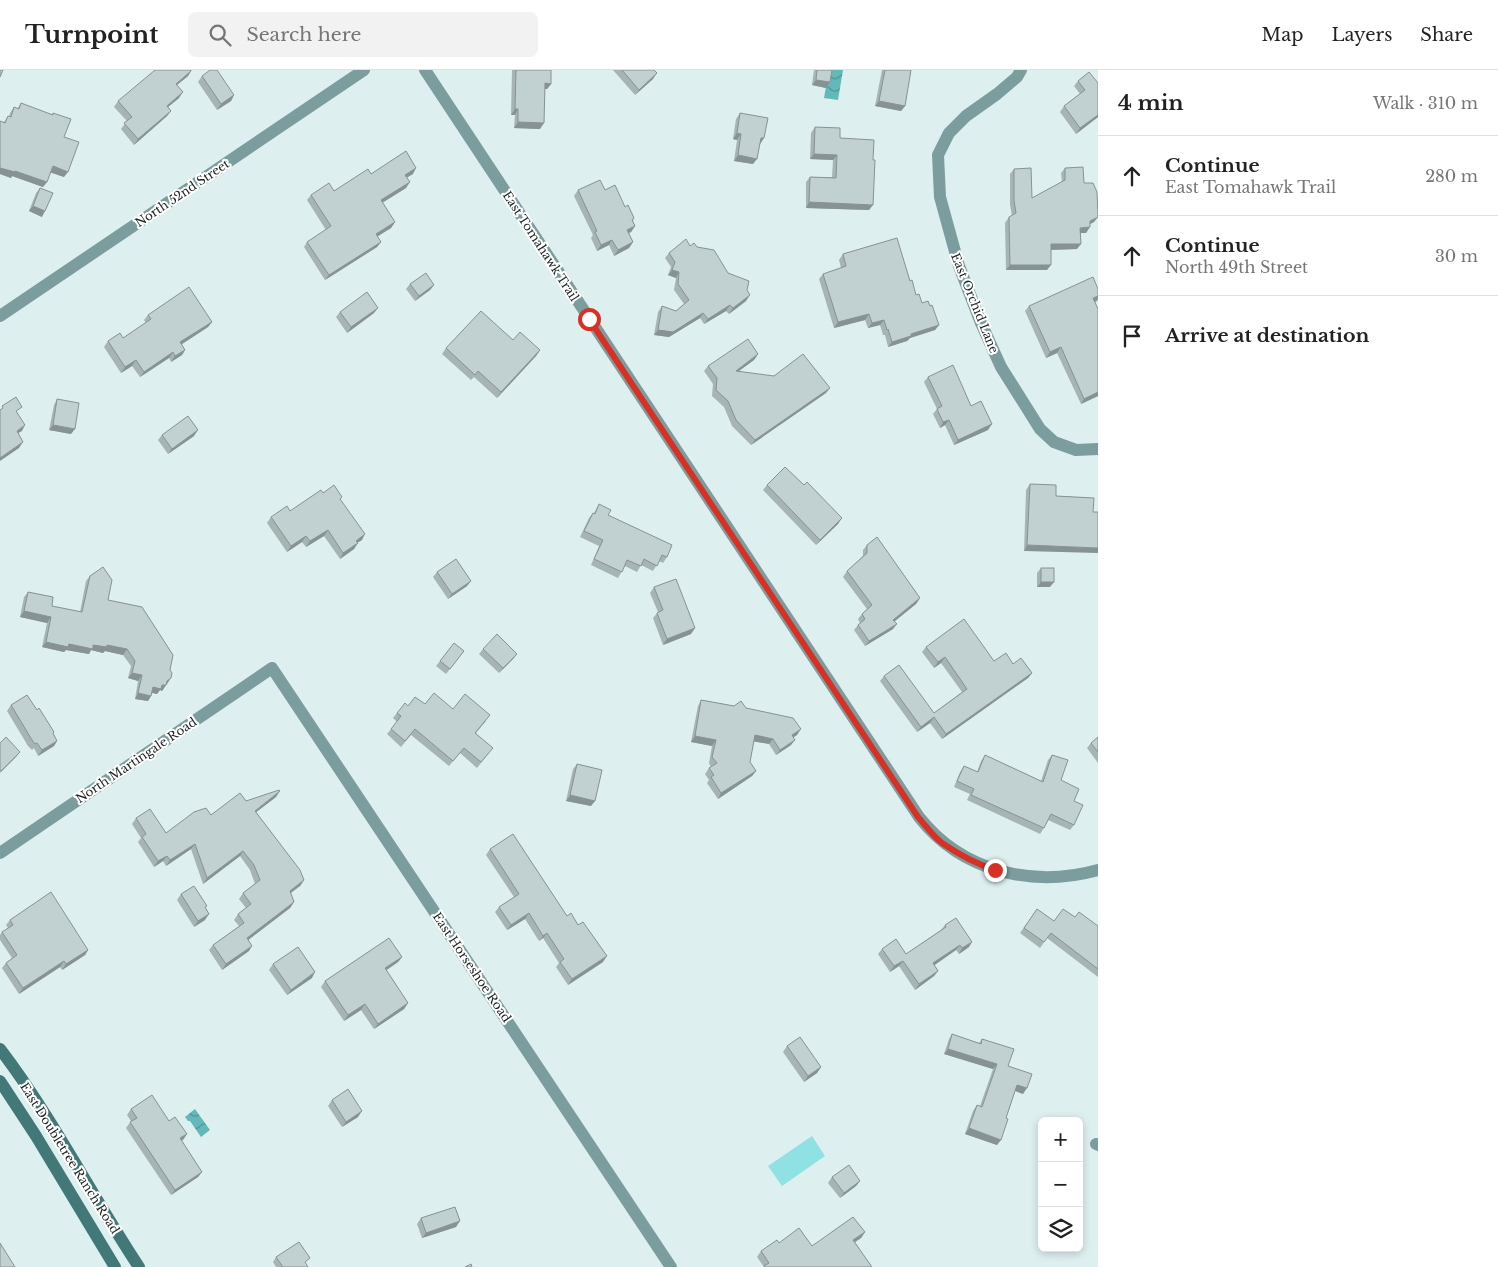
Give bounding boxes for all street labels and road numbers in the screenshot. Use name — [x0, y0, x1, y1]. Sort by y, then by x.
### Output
street label: North 52nd Street — [132, 156, 232, 230]
street label: East Tomahawk Trail — [500, 188, 582, 304]
street label: East Orchid Lane — [948, 251, 1002, 355]
street label: North Martingale Road — [73, 714, 199, 806]
street label: East Horseshoe Road — [430, 909, 514, 1025]
street label: East Doubletree Ranch Road — [17, 1080, 123, 1236]

